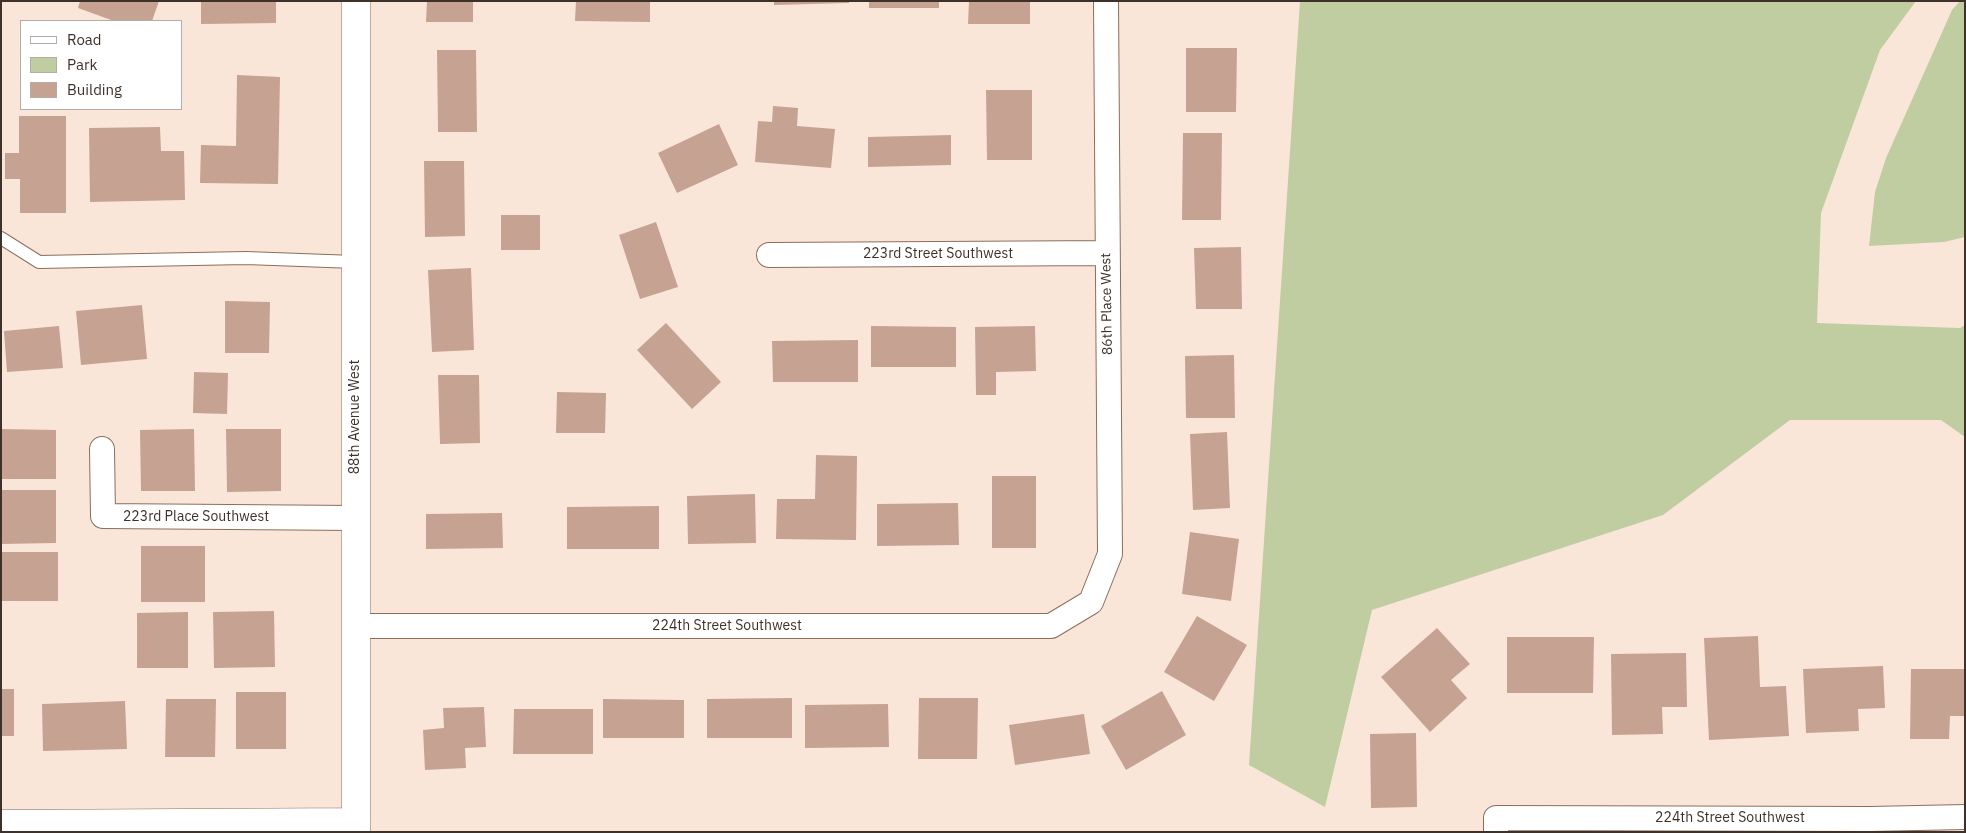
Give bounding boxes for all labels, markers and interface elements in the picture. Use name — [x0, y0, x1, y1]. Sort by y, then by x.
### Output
legend — [20, 20, 182, 110]
text: Road — [67, 30, 102, 49]
text: Park — [67, 55, 97, 74]
text: Building — [67, 80, 122, 99]
street label: 223rd Street Southwest — [863, 246, 1013, 262]
street label: 86th Place West — [1098, 253, 1116, 355]
street label: 88th Avenue West — [347, 360, 363, 474]
street label: 223rd Place Southwest — [123, 509, 269, 525]
street label: 224th Street Southwest — [652, 618, 802, 634]
street label: 224th Street Southwest — [1655, 810, 1805, 826]

